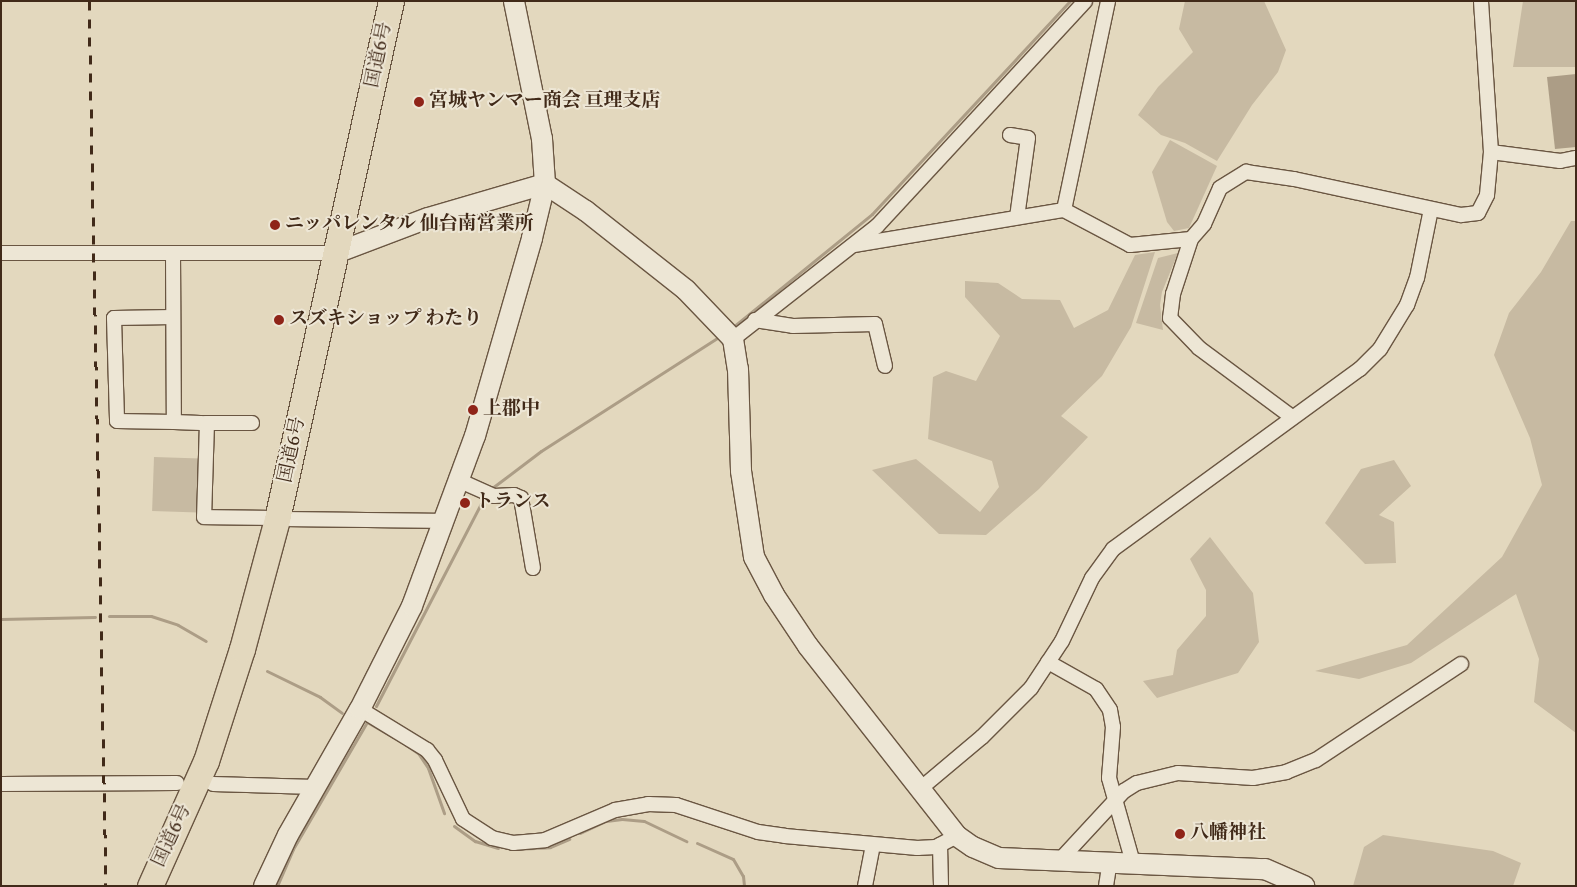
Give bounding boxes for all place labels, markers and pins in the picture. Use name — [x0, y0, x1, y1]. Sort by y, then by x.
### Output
place label: 宮城ヤンマー商会 亘理支店 — [429, 91, 661, 113]
marker: 宮城ヤンマー商会 亘理支店 — [413, 96, 425, 108]
place label: ニッパレンタル 仙台南営業所 — [285, 214, 536, 236]
marker: ニッパレンタル 仙台南営業所 — [269, 219, 281, 231]
place label: スズキショップ わたり — [289, 309, 483, 331]
marker: スズキショップ わたり — [273, 314, 285, 326]
place label: 上郡中 — [483, 399, 540, 421]
marker: 上郡中 — [467, 404, 479, 416]
place label: トランス — [475, 492, 551, 514]
marker: トランス — [459, 497, 471, 509]
place label: 八幡神社 — [1190, 823, 1266, 845]
marker: 八幡神社 — [1174, 828, 1186, 840]

